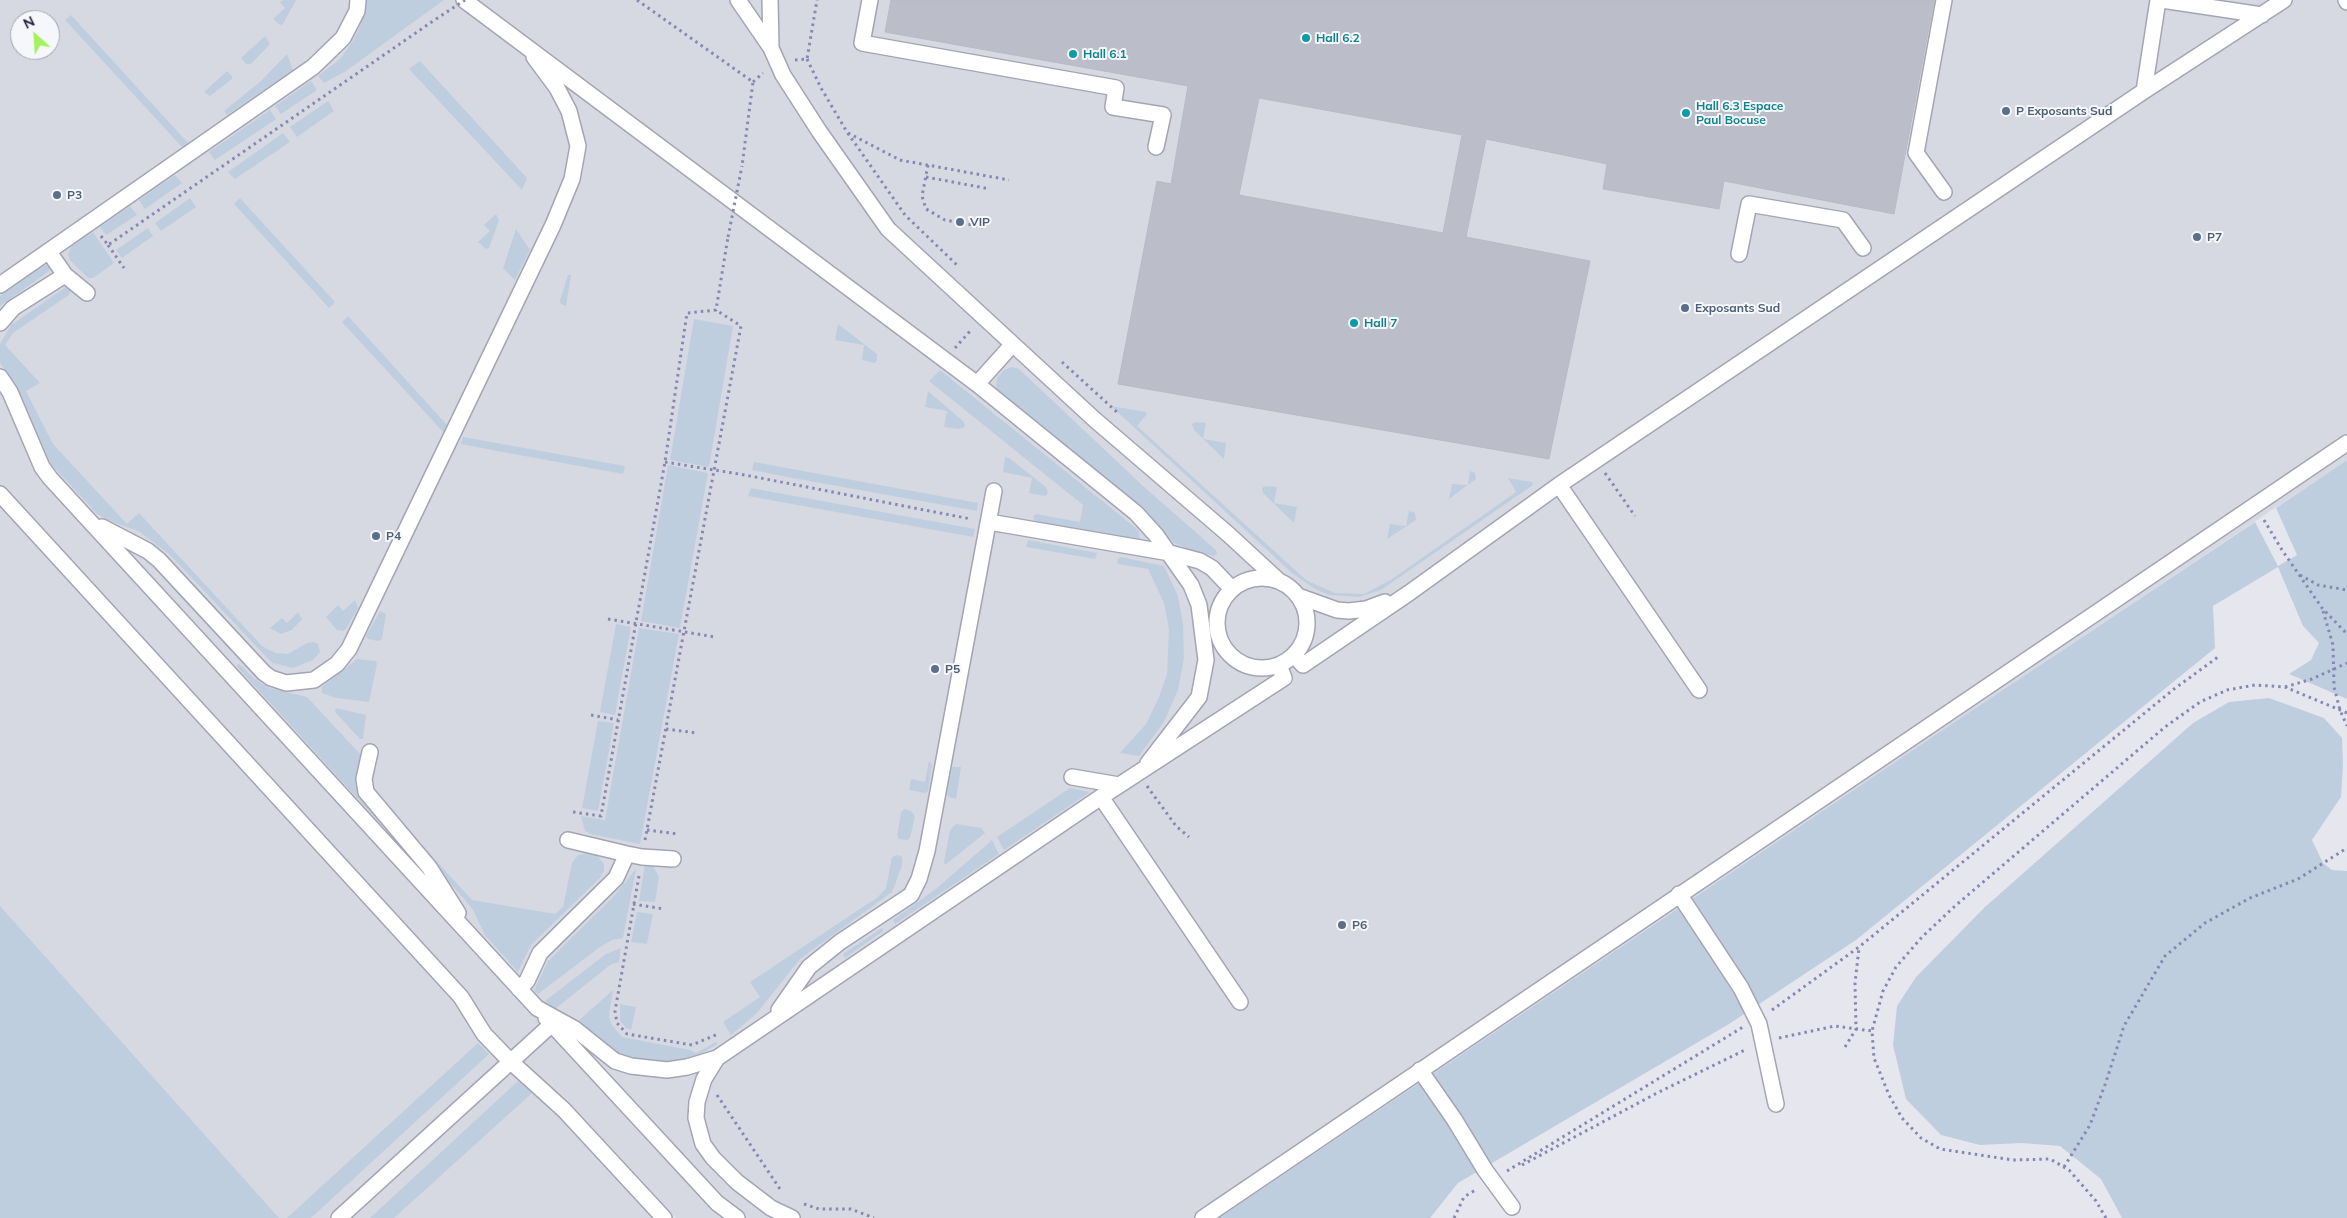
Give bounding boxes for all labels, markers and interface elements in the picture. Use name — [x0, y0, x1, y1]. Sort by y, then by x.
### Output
north arrow — [10, 10, 60, 60]
text: N — [20, 12, 38, 33]
place label: Hall 6.2 — [1316, 31, 1360, 45]
marker: Hall 6.2 — [1300, 32, 1312, 44]
place label: Hall 6.1 — [1083, 47, 1127, 61]
marker: Hall 6.1 — [1067, 48, 1079, 60]
place label: Hall 6.3 Espace Paul Bocuse — [1696, 99, 1783, 127]
place label: P Exposants Sud — [2016, 104, 2112, 118]
marker: P Exposants Sud — [2000, 105, 2012, 117]
marker: Hall 6.3 Espace Paul Bocuse — [1680, 107, 1692, 119]
place label: P3 — [67, 188, 82, 202]
marker: P3 — [51, 189, 63, 201]
place label: VIP — [970, 215, 990, 229]
marker: VIP — [954, 216, 966, 228]
place label: P7 — [2207, 230, 2222, 244]
marker: P7 — [2191, 231, 2203, 243]
place label: Exposants Sud — [1695, 301, 1780, 315]
marker: Exposants Sud — [1679, 302, 1691, 314]
place label: Hall 7 — [1364, 316, 1397, 330]
marker: Hall 7 — [1348, 317, 1360, 329]
place label: P4 — [386, 529, 401, 543]
marker: P4 — [370, 530, 382, 542]
place label: P5 — [945, 662, 960, 676]
marker: P5 — [929, 663, 941, 675]
place label: P6 — [1352, 918, 1367, 932]
marker: P6 — [1336, 919, 1348, 931]

